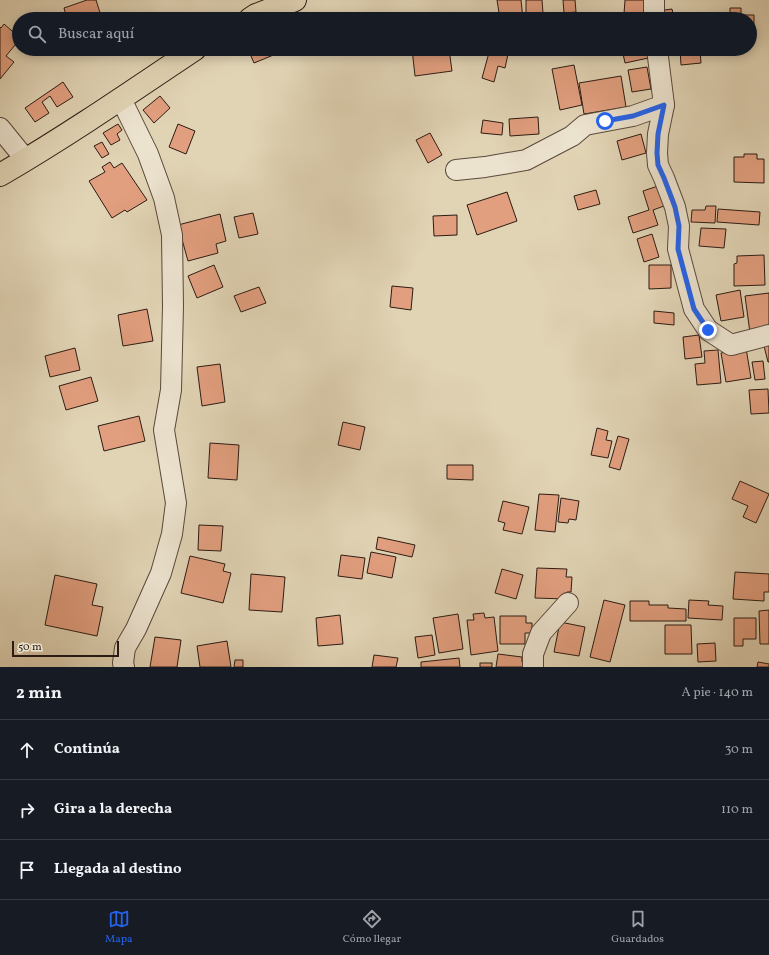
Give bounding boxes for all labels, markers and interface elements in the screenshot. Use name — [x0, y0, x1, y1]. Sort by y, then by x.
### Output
search box — [12, 12, 757, 56]
icon: search — [26, 23, 48, 45]
text: Buscar aquí — [58, 24, 134, 45]
route start — [596, 112, 614, 130]
route end — [699, 321, 717, 339]
scale bar — [12, 639, 119, 658]
text: 50 m — [18, 640, 42, 655]
text: 2 min — [16, 682, 62, 705]
text: A pie · 140 m — [682, 684, 753, 702]
icon: ahead — [16, 739, 38, 761]
text: Continúa — [54, 739, 120, 760]
text: 30 m — [725, 741, 753, 759]
icon: right — [16, 799, 38, 821]
text: Gira a la derecha — [54, 799, 172, 820]
text: 110 m — [721, 801, 753, 819]
icon: arrive — [16, 859, 38, 881]
text: Llegada al destino — [54, 859, 182, 880]
tab: Mapa — [105, 908, 133, 947]
tab: Cómo llegar — [343, 908, 401, 947]
tab: Guardados — [611, 908, 664, 947]

